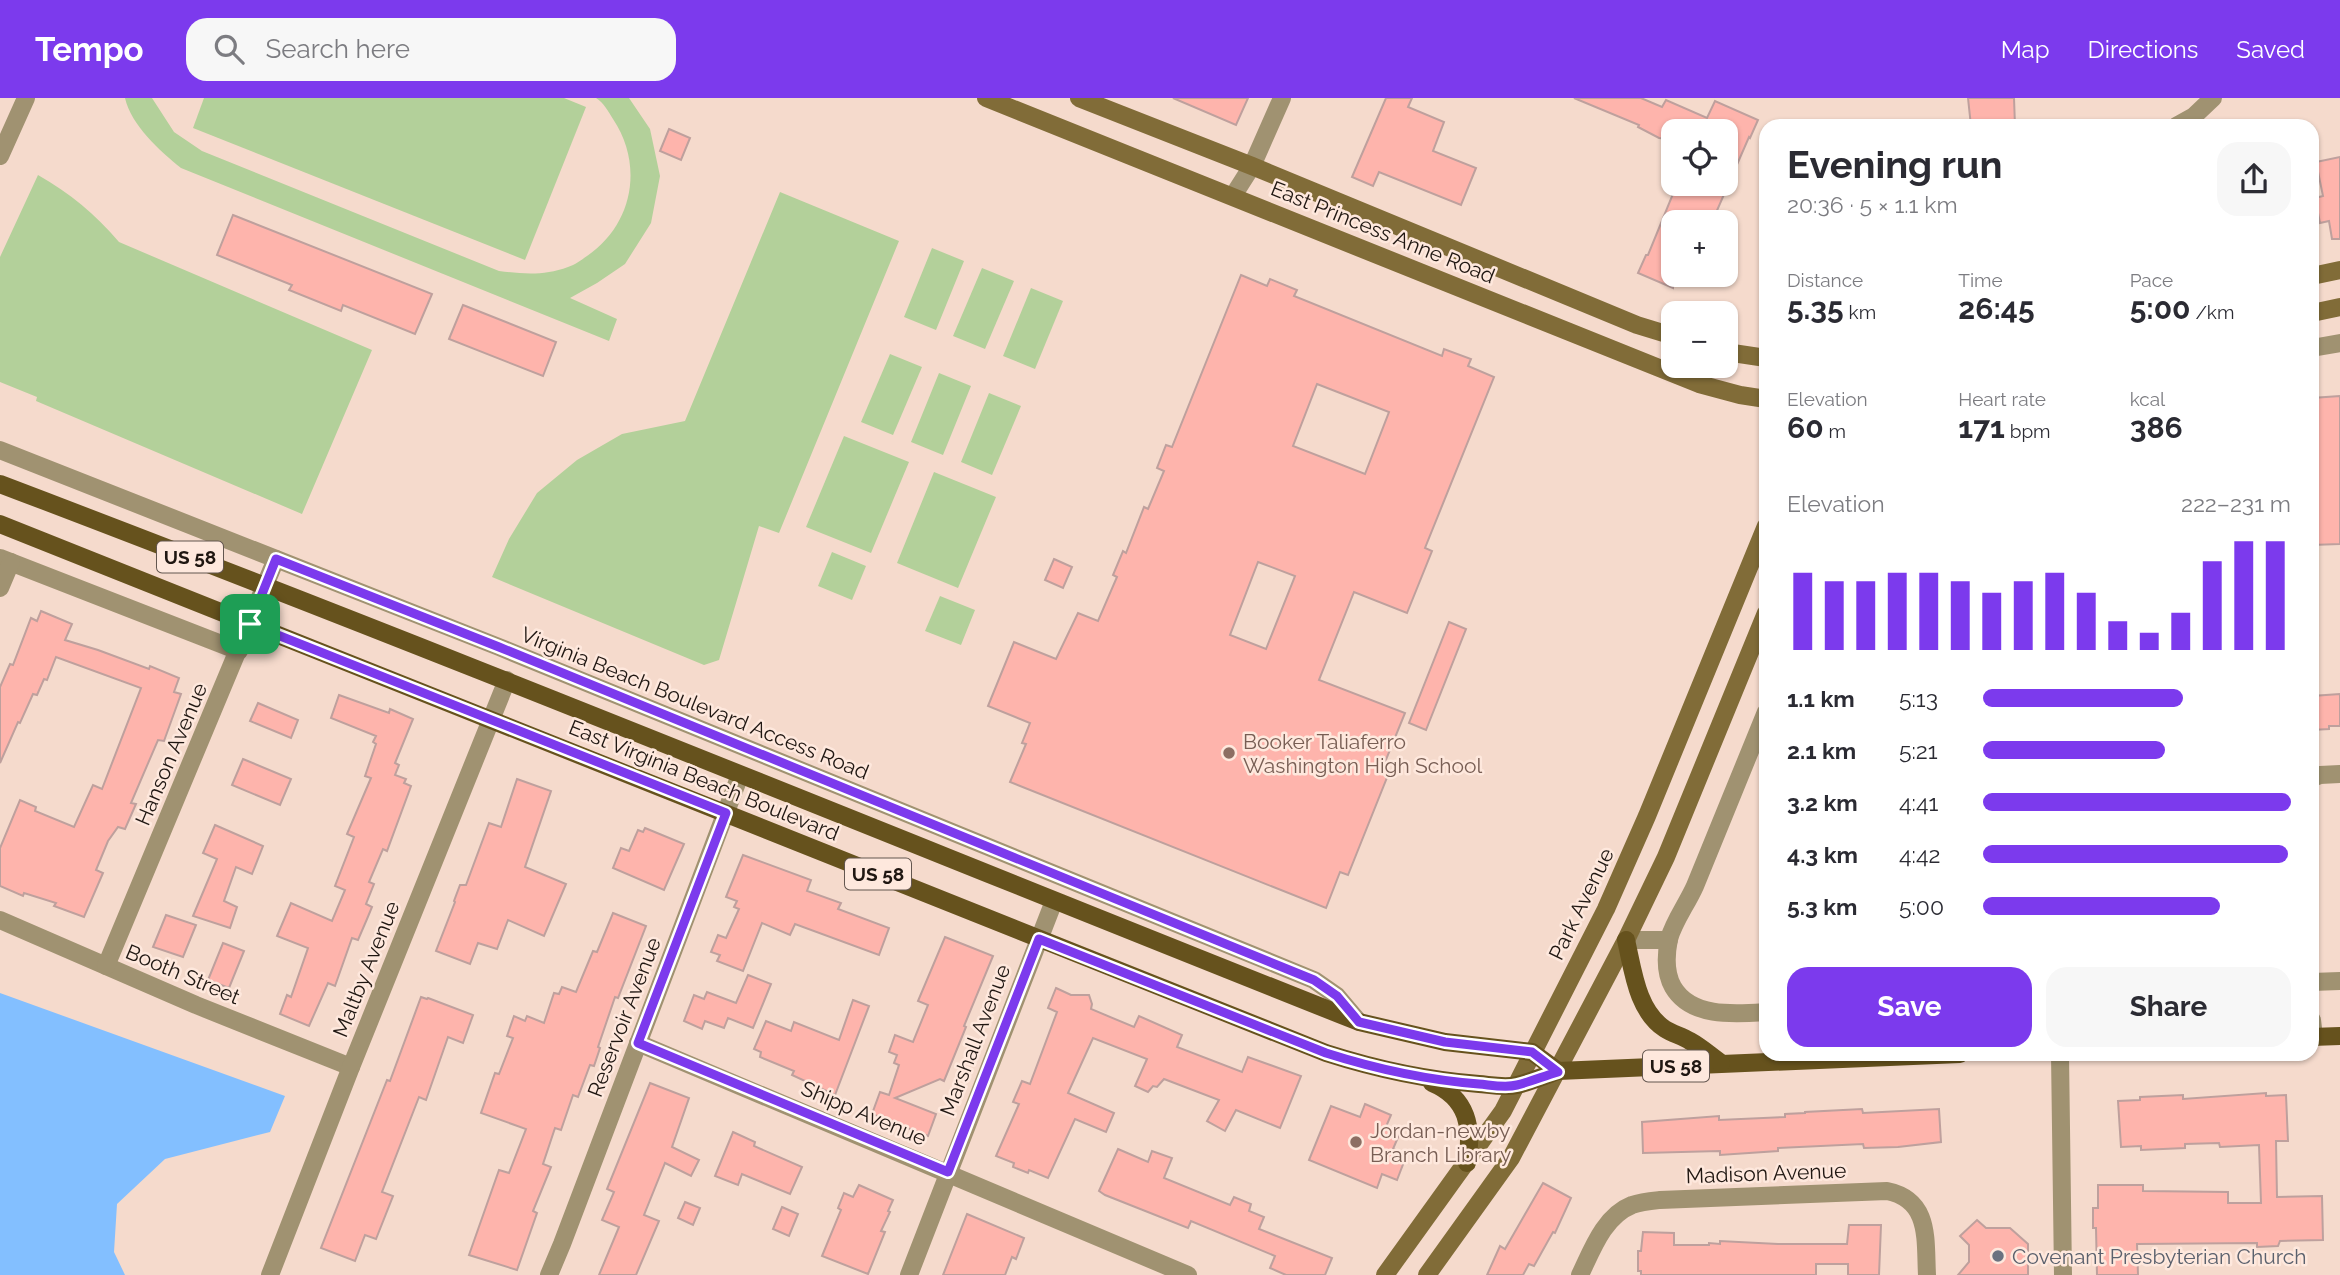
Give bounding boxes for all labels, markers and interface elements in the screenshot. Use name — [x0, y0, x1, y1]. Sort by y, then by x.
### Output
search box — [186, 18, 676, 81]
text: Tempo — [35, 30, 144, 69]
icon: search — [210, 30, 248, 68]
text: Search here — [266, 34, 410, 64]
text: Map — [2001, 35, 2050, 64]
text: Directions — [2088, 35, 2198, 64]
text: Saved — [2236, 35, 2305, 64]
map controls — [1661, 119, 1738, 378]
button: locate — [1661, 119, 1738, 196]
text: Evening run — [1787, 142, 2002, 187]
button: share — [2217, 142, 2291, 216]
street label: East Princess Anne Road — [1267, 176, 1499, 288]
text: 20:36 · 5 × 1.1 km — [1787, 191, 1958, 218]
button: + — [1661, 210, 1738, 287]
text: Distance — [1787, 269, 1863, 291]
text: Time — [1958, 269, 2003, 291]
text: Pace — [2130, 269, 2173, 291]
text: 5.35 — [1787, 291, 1844, 326]
text: 26:45 — [1958, 291, 2035, 326]
text: 5:00 — [2130, 291, 2191, 326]
button: − — [1661, 301, 1738, 378]
text: km — [1844, 301, 1876, 323]
text: /km — [2191, 301, 2234, 323]
text: Elevation — [1787, 388, 1868, 410]
text: Heart rate — [1958, 388, 2046, 410]
text: kcal — [2130, 388, 2165, 410]
text: 60 — [1787, 410, 1824, 445]
text: 171 — [1958, 410, 2005, 445]
text: 386 — [2130, 410, 2183, 445]
text: m — [1824, 420, 1846, 442]
text: bpm — [2005, 420, 2051, 442]
text: Elevation — [1787, 490, 1885, 517]
text: 222–231 m — [2181, 490, 2291, 517]
road number: US 58 — [157, 542, 223, 572]
pin — [220, 594, 280, 654]
icon: arrive — [231, 605, 269, 643]
street label: Virginia Beach Boulevard Access Road — [517, 622, 873, 784]
street label: Hanson Avenue — [130, 679, 212, 829]
text: 1.1 km — [1787, 685, 1855, 712]
text: 5:13 — [1899, 685, 1938, 712]
street label: East Virginia Beach Boulevard — [565, 714, 843, 846]
place label: Booker Taliaferro Washington High School — [1243, 729, 1483, 778]
text: 2.1 km — [1787, 737, 1856, 764]
text: 5:21 — [1899, 737, 1938, 764]
marker: Booker Taliaferro Washington High School — [1221, 745, 1237, 761]
text: 3.2 km — [1787, 789, 1858, 816]
text: 4:41 — [1899, 789, 1938, 816]
text: 4.3 km — [1787, 841, 1858, 868]
text: 4:42 — [1899, 841, 1940, 868]
street label: Park Avenue — [1543, 844, 1619, 964]
road number: US 58 — [845, 859, 911, 890]
text: 5.3 km — [1787, 893, 1858, 920]
text: 5:00 — [1899, 893, 1944, 920]
street label: Maltby Avenue — [327, 897, 405, 1041]
street label: Reservoir Avenue — [582, 934, 666, 1100]
street label: Booth Street — [122, 939, 244, 1009]
street label: Marshall Avenue — [935, 961, 1015, 1119]
button: Save — [1787, 967, 2032, 1047]
button: Share — [2046, 967, 2291, 1047]
road number: US 58 — [1643, 1050, 1709, 1082]
street label: Shipp Avenue — [797, 1075, 931, 1151]
place label: Jordan-newby Branch Library — [1370, 1118, 1511, 1167]
marker: Jordan-newby Branch Library — [1348, 1134, 1364, 1150]
street label: Madison Avenue — [1685, 1158, 1847, 1188]
place label: Covenant Presbyterian Church — [2012, 1244, 2307, 1269]
marker: Covenant Presbyterian Church — [1990, 1248, 2006, 1264]

